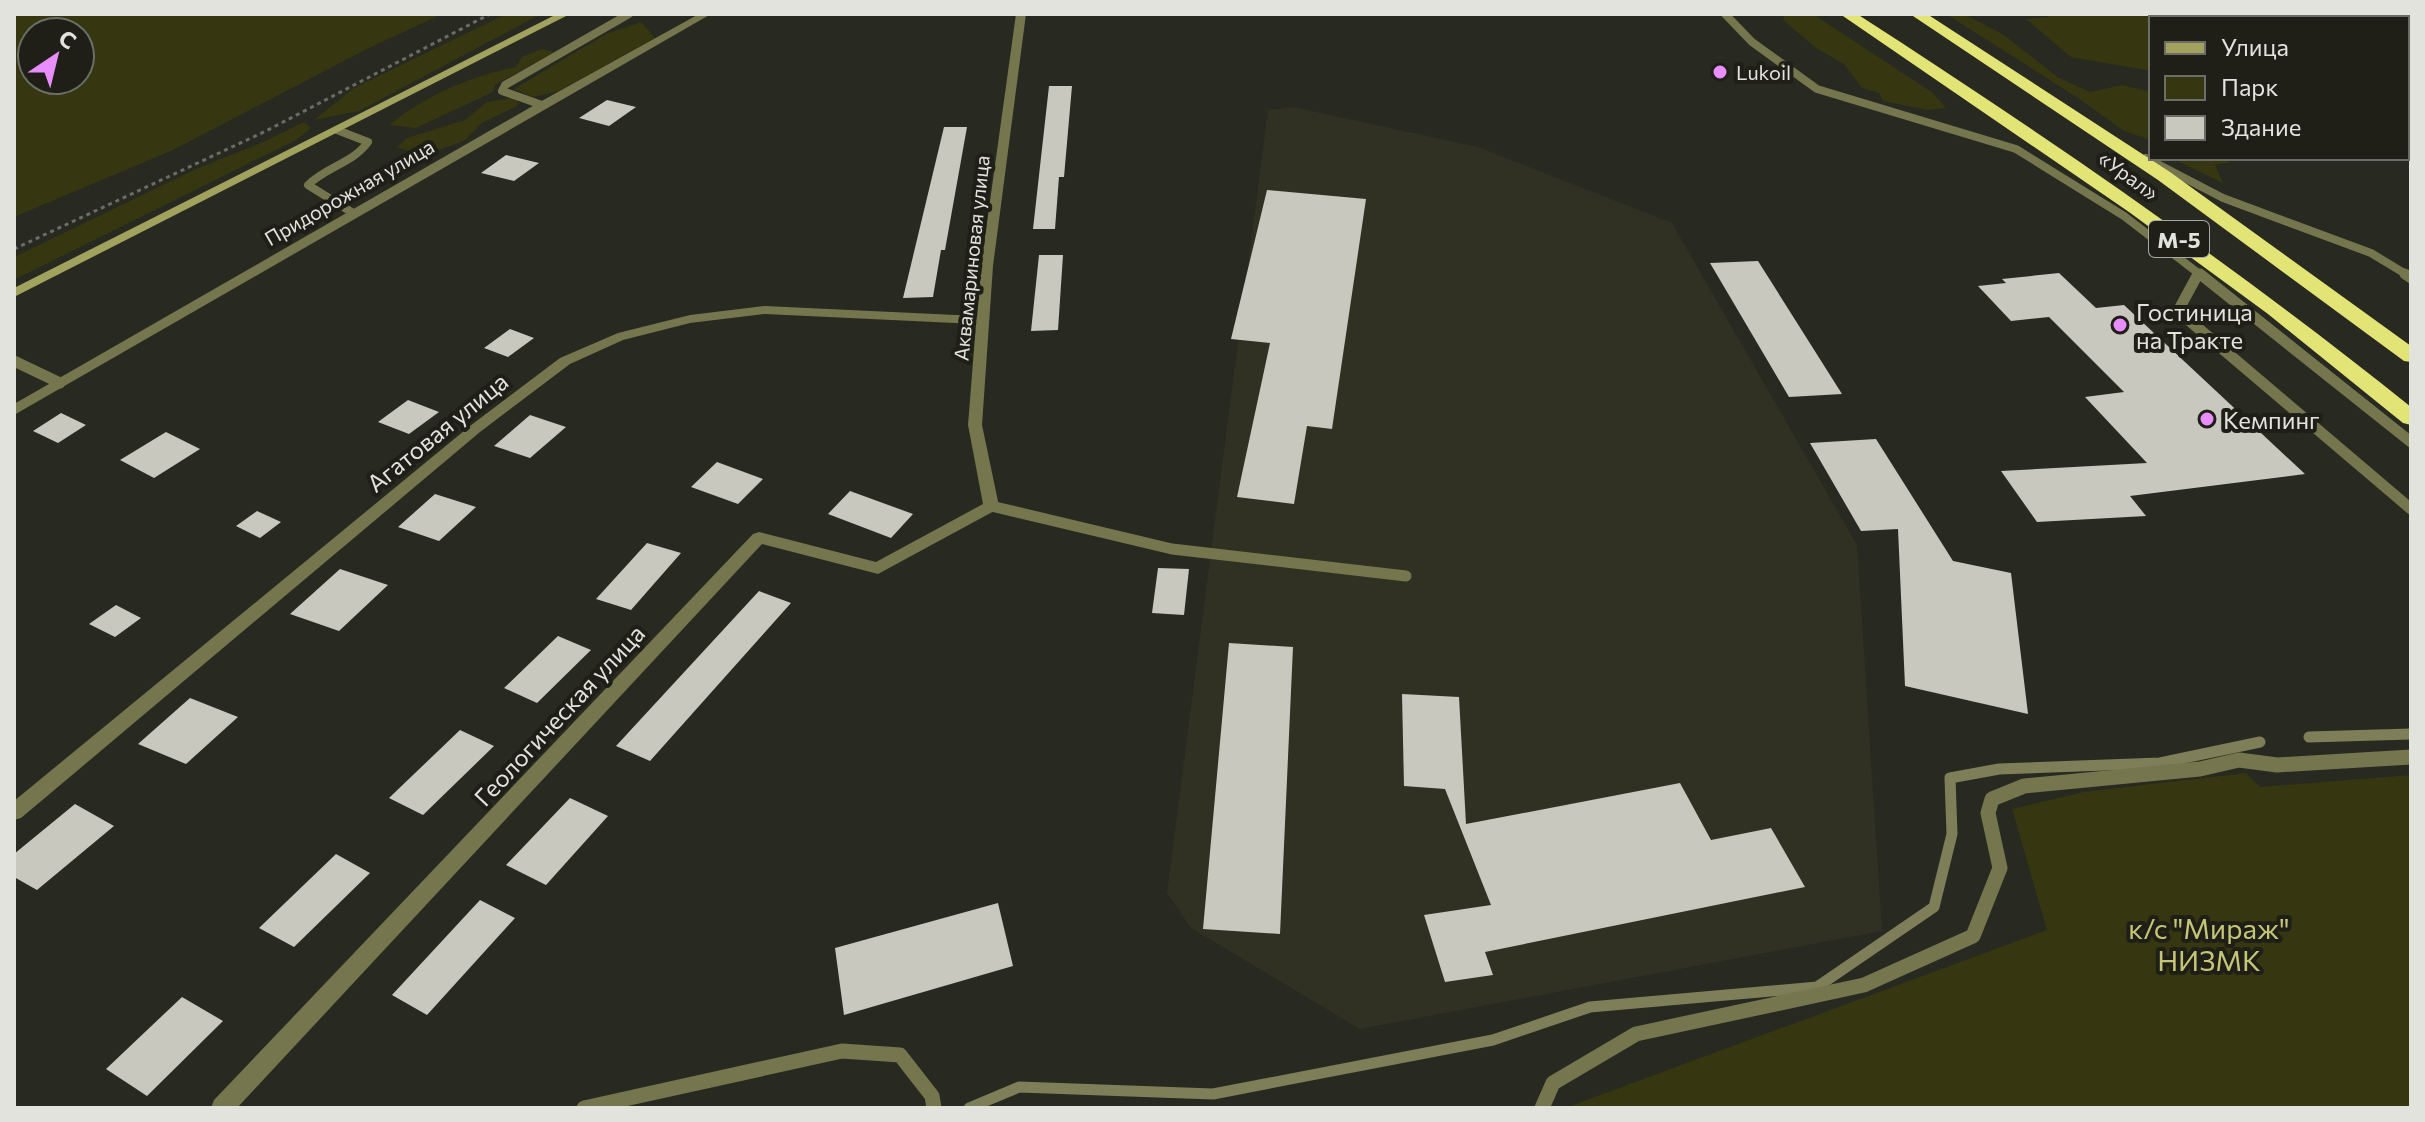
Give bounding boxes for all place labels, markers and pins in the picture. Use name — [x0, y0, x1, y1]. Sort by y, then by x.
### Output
place label: Lukoil — [1736, 60, 1791, 84]
marker: Lukoil — [1711, 63, 1729, 81]
place label: Гостиница на Тракте — [2136, 297, 2253, 354]
marker: Гостиница на Тракте — [2111, 316, 2129, 334]
place label: Кемпинг — [2223, 405, 2320, 434]
marker: Кемпинг — [2198, 410, 2216, 428]

